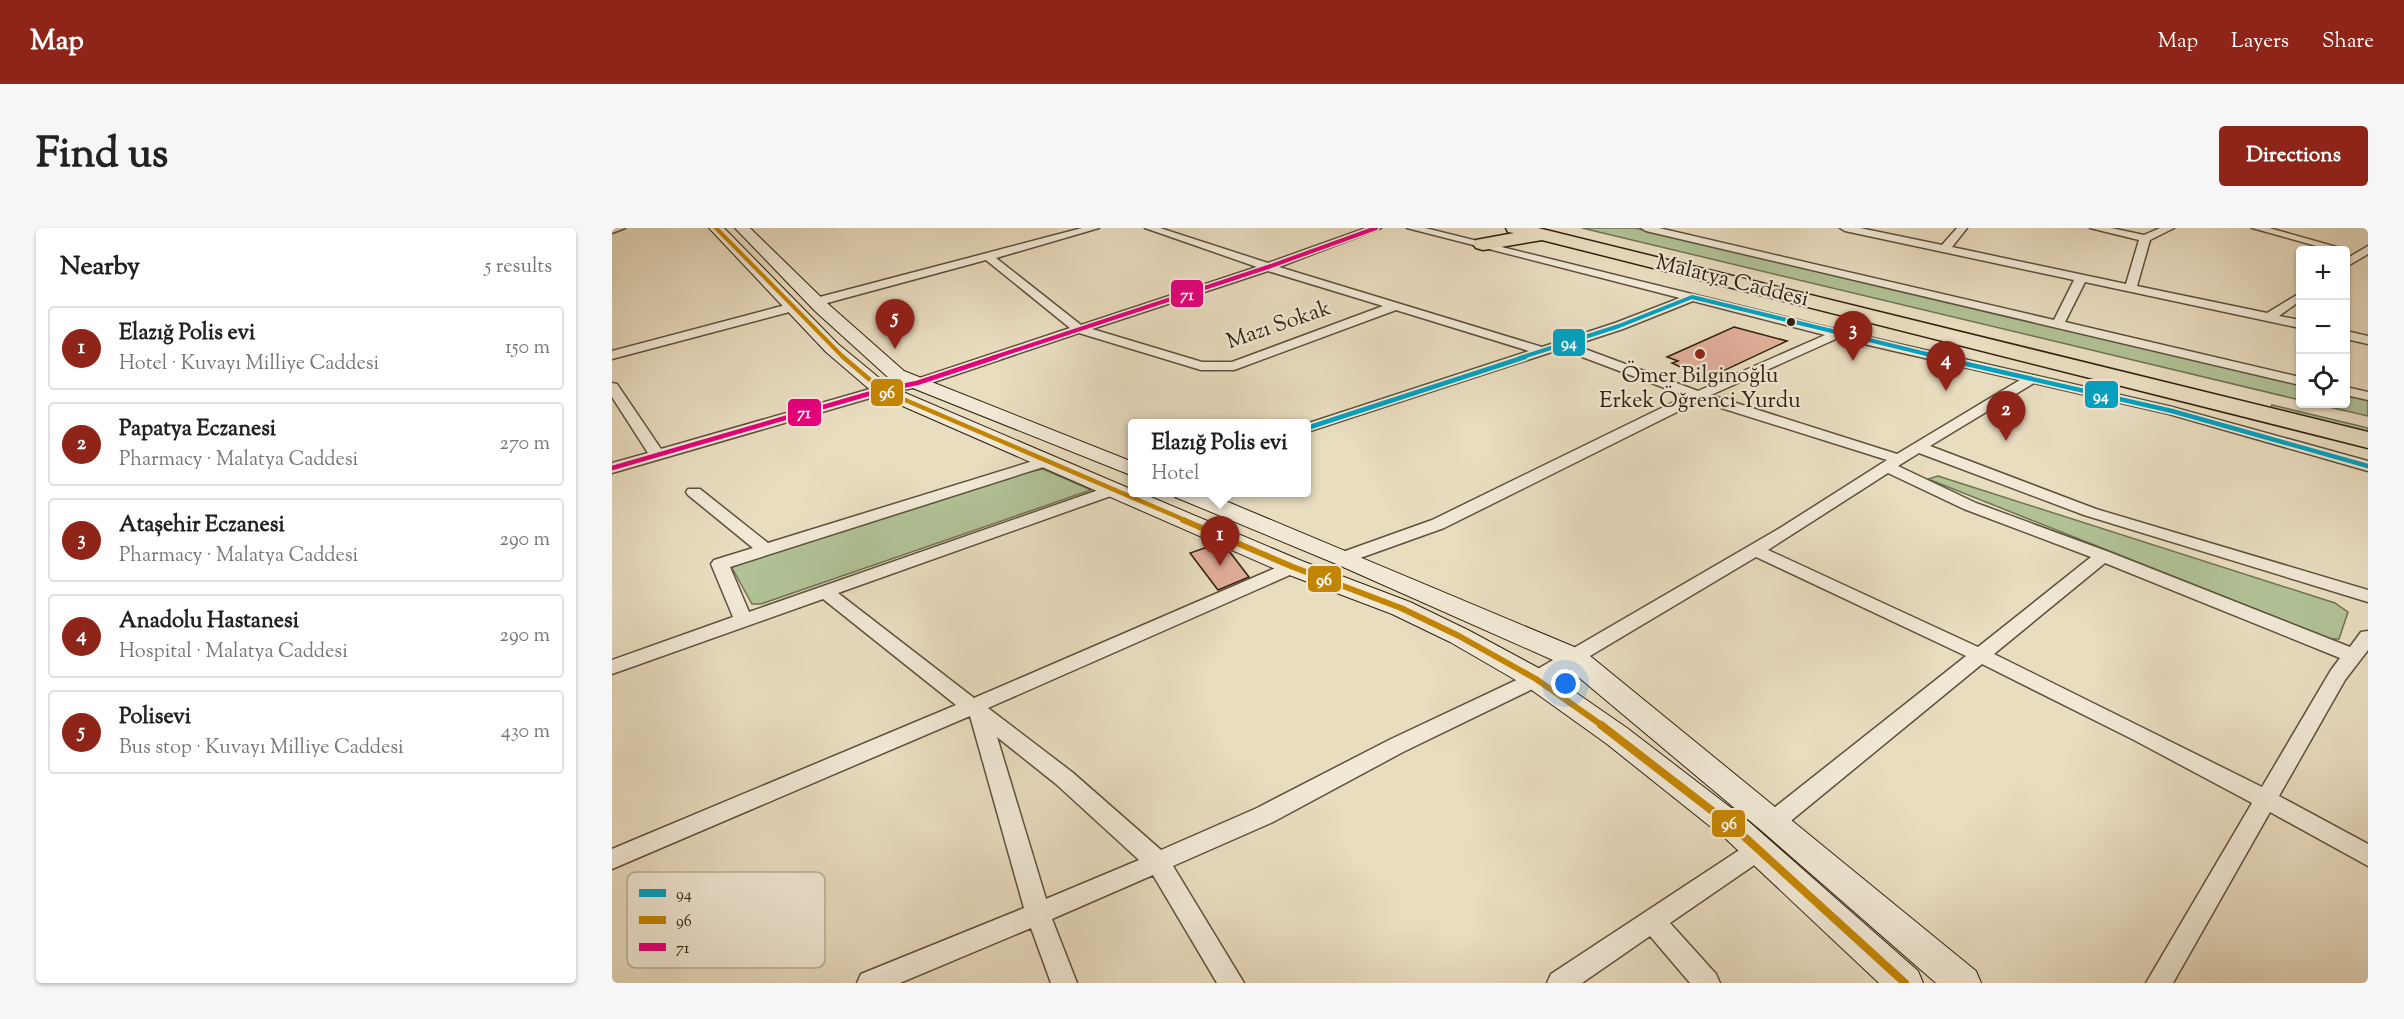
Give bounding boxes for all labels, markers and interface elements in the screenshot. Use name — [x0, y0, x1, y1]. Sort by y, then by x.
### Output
text: Map — [30, 22, 84, 62]
text: Map — [2158, 27, 2198, 57]
text: Layers — [2231, 27, 2289, 57]
text: Share — [2322, 27, 2374, 57]
text: Find us — [36, 126, 168, 186]
button: Directions — [2219, 126, 2368, 186]
map controls — [2296, 246, 2350, 408]
button: + — [2296, 246, 2350, 300]
street label: Malatya Caddesi — [1652, 248, 1812, 316]
text: Nearby — [60, 249, 140, 286]
text: 5 results — [485, 253, 552, 282]
line badge: 71 — [1170, 279, 1204, 308]
text: 71 — [1180, 285, 1194, 308]
street label: Mazı Sokak — [1222, 293, 1336, 359]
pin: 5 — [876, 300, 914, 349]
button: − — [2296, 300, 2350, 354]
pin: 3 — [1834, 312, 1872, 361]
unlabelled marker — [1785, 316, 1797, 328]
text: Elazığ Polis evi — [119, 318, 255, 350]
line badge: 94 — [1552, 328, 1586, 357]
text: 94 — [1561, 333, 1577, 356]
text: 1 — [78, 334, 85, 363]
text: 150 m — [505, 334, 550, 363]
pin: 4 — [1926, 342, 1966, 391]
marker: Ömer Bilginoğlu Erkek Öğrenci Yurdu — [1693, 347, 1707, 361]
text: Hotel · Kuvayı Milliye Caddesi — [119, 350, 379, 379]
button: locate — [2296, 354, 2350, 408]
place label: Ömer Bilginoğlu Erkek Öğrenci Yurdu — [1599, 360, 1801, 418]
line badge: 96 — [870, 378, 904, 407]
line badge: 94 — [2084, 380, 2119, 409]
text: 96 — [879, 383, 895, 406]
text: 94 — [2093, 386, 2109, 409]
pin: 2 — [1986, 392, 2026, 441]
line badge: 71 — [787, 398, 822, 427]
text: 71 — [797, 403, 811, 426]
text: Papatya Eczanesi — [119, 414, 276, 446]
popup — [1128, 419, 1311, 497]
text: Elazığ Polis evi — [1151, 428, 1288, 460]
text: 2 — [77, 430, 86, 459]
text: 270 m — [500, 430, 550, 459]
text: Pharmacy · Malatya Caddesi — [119, 446, 358, 475]
text: Hotel — [1151, 460, 1200, 489]
text: Ataşehir Eczanesi — [119, 510, 285, 542]
pin: 1 — [1200, 516, 1240, 566]
text: 3 — [77, 526, 86, 555]
text: 290 m — [500, 526, 550, 555]
text: Pharmacy · Malatya Caddesi — [119, 542, 358, 571]
line badge: 96 — [1307, 565, 1342, 593]
text: 96 — [1316, 570, 1332, 593]
text: Anadolu Hastanesi — [119, 606, 299, 638]
text: 4 — [76, 622, 87, 651]
text: 290 m — [500, 622, 550, 651]
text: Hospital · Malatya Caddesi — [119, 638, 348, 667]
your location — [1551, 669, 1580, 698]
text: Polisevi — [119, 702, 191, 734]
text: 5 — [78, 718, 85, 747]
text: 430 m — [501, 718, 550, 747]
text: Bus stop · Kuvayı Milliye Caddesi — [119, 734, 404, 763]
line badge: 96 — [1711, 809, 1746, 838]
text: 96 — [1721, 814, 1737, 837]
legend — [627, 872, 825, 968]
text: 94 — [676, 884, 692, 907]
text: 96 — [676, 911, 692, 934]
text: 71 — [676, 938, 690, 961]

